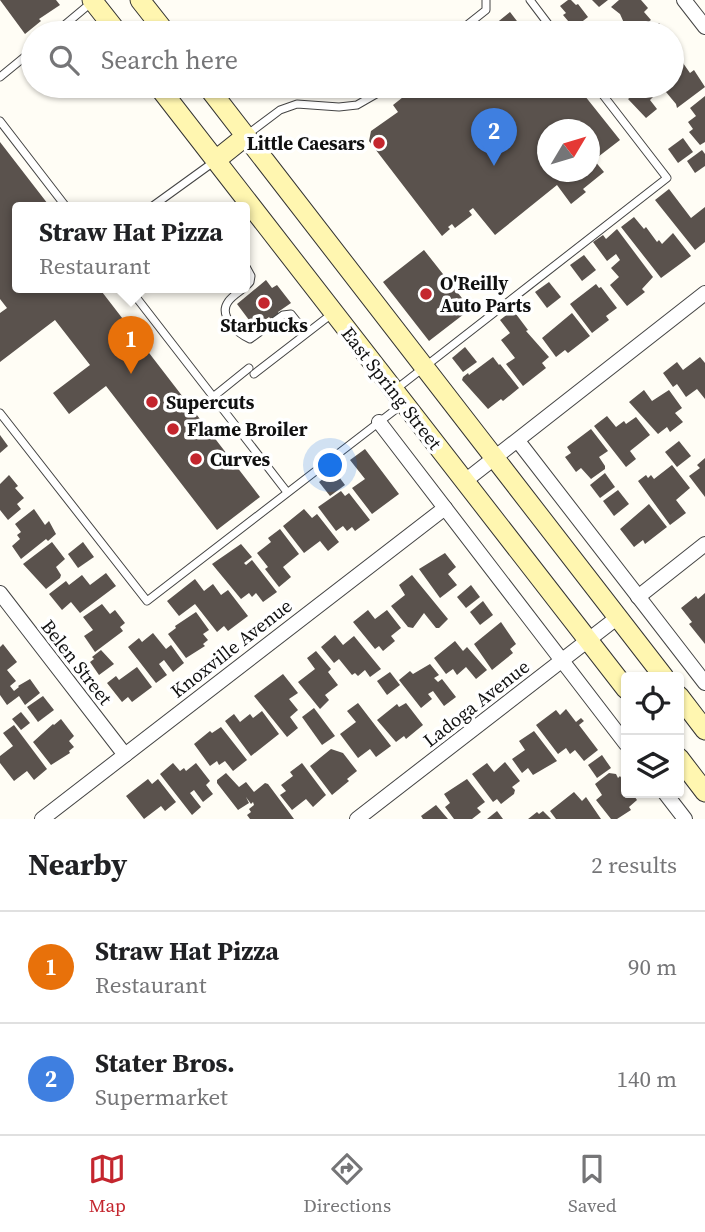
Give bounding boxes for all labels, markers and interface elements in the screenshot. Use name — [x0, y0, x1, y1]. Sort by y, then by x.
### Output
search box — [21, 21, 684, 98]
icon: search — [45, 41, 83, 79]
text: Search here — [101, 42, 238, 78]
pin: 2 — [471, 108, 517, 166]
north arrow — [537, 119, 600, 182]
place label: Little Caesars — [247, 130, 365, 156]
marker: Little Caesars — [371, 135, 387, 151]
popup — [12, 202, 250, 293]
text: Straw Hat Pizza — [39, 214, 223, 250]
text: Restaurant — [39, 250, 150, 282]
place label: O'Reilly Auto Parts — [440, 270, 532, 318]
marker: O'Reilly Auto Parts — [418, 286, 434, 302]
marker: Starbucks — [256, 295, 272, 311]
place label: Starbucks — [220, 312, 308, 338]
pin: 1 — [108, 316, 154, 374]
street label: East Spring Street — [336, 321, 449, 455]
place label: Supercuts — [166, 389, 255, 415]
marker: Supercuts — [144, 394, 160, 410]
place label: Flame Broiler — [187, 416, 308, 442]
marker: Flame Broiler — [165, 421, 181, 437]
place label: Curves — [210, 446, 271, 472]
your location — [313, 448, 347, 482]
marker: Curves — [188, 451, 204, 467]
street label: Knoxville Avenue — [165, 592, 297, 704]
street label: Belen Street — [35, 614, 119, 711]
street label: Ladoga Avenue — [418, 653, 534, 753]
map controls — [621, 672, 684, 798]
button: locate — [621, 672, 684, 735]
button: layers — [621, 735, 684, 798]
text: Nearby — [28, 844, 127, 885]
text: 2 results — [591, 849, 677, 881]
text: Straw Hat Pizza — [95, 933, 279, 969]
text: 1 — [45, 951, 57, 983]
text: 90 m — [628, 951, 677, 983]
text: Restaurant — [95, 969, 206, 1001]
text: Stater Bros. — [95, 1045, 235, 1081]
text: 2 — [45, 1063, 57, 1095]
text: 140 m — [616, 1063, 677, 1095]
text: Supermarket — [95, 1081, 228, 1113]
tab: Map — [88, 1150, 126, 1218]
tab: Directions — [303, 1150, 391, 1218]
tab: Saved — [568, 1150, 617, 1218]

